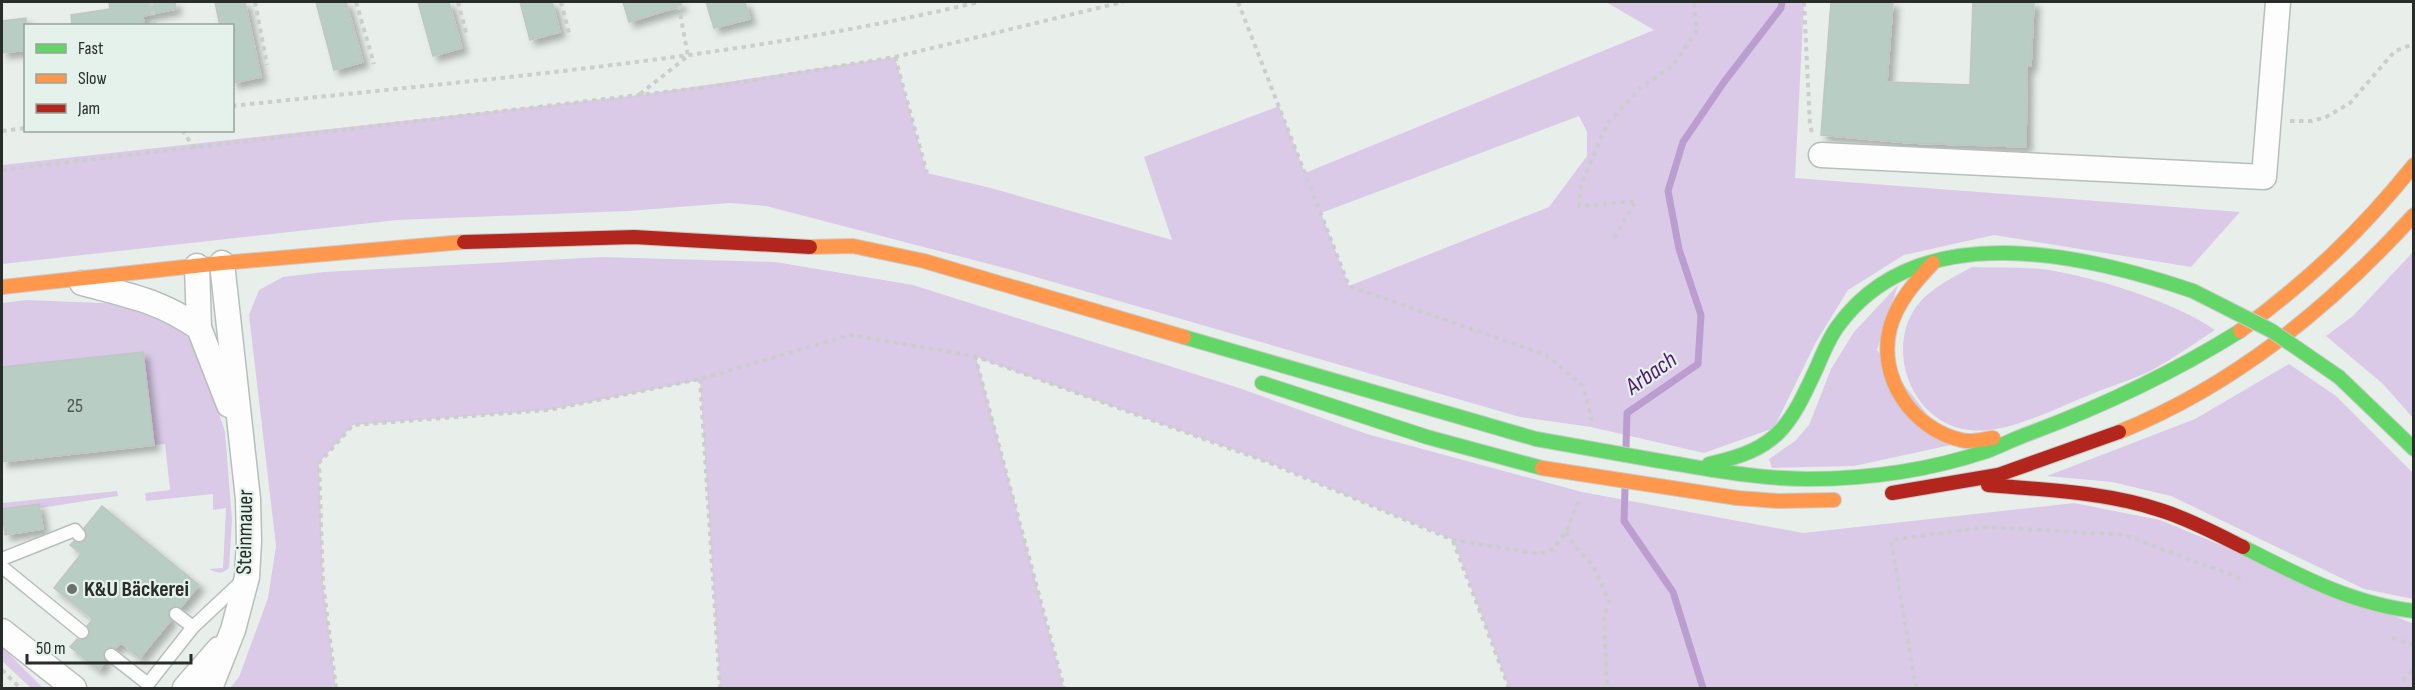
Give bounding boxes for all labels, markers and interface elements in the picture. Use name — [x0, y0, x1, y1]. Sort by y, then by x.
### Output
legend — [24, 24, 234, 132]
text: Fast — [78, 38, 104, 59]
text: Slow — [78, 68, 107, 89]
text: Jam — [77, 98, 100, 119]
water label: Arbach — [1619, 345, 1682, 402]
house number: 25 — [67, 394, 83, 418]
street label: Steinmauer — [231, 489, 259, 575]
place label: K&U Bäckerei — [84, 576, 189, 603]
marker: K&U Bäckerei — [65, 582, 79, 596]
scale bar — [27, 627, 190, 665]
text: 50 m — [36, 638, 66, 659]

